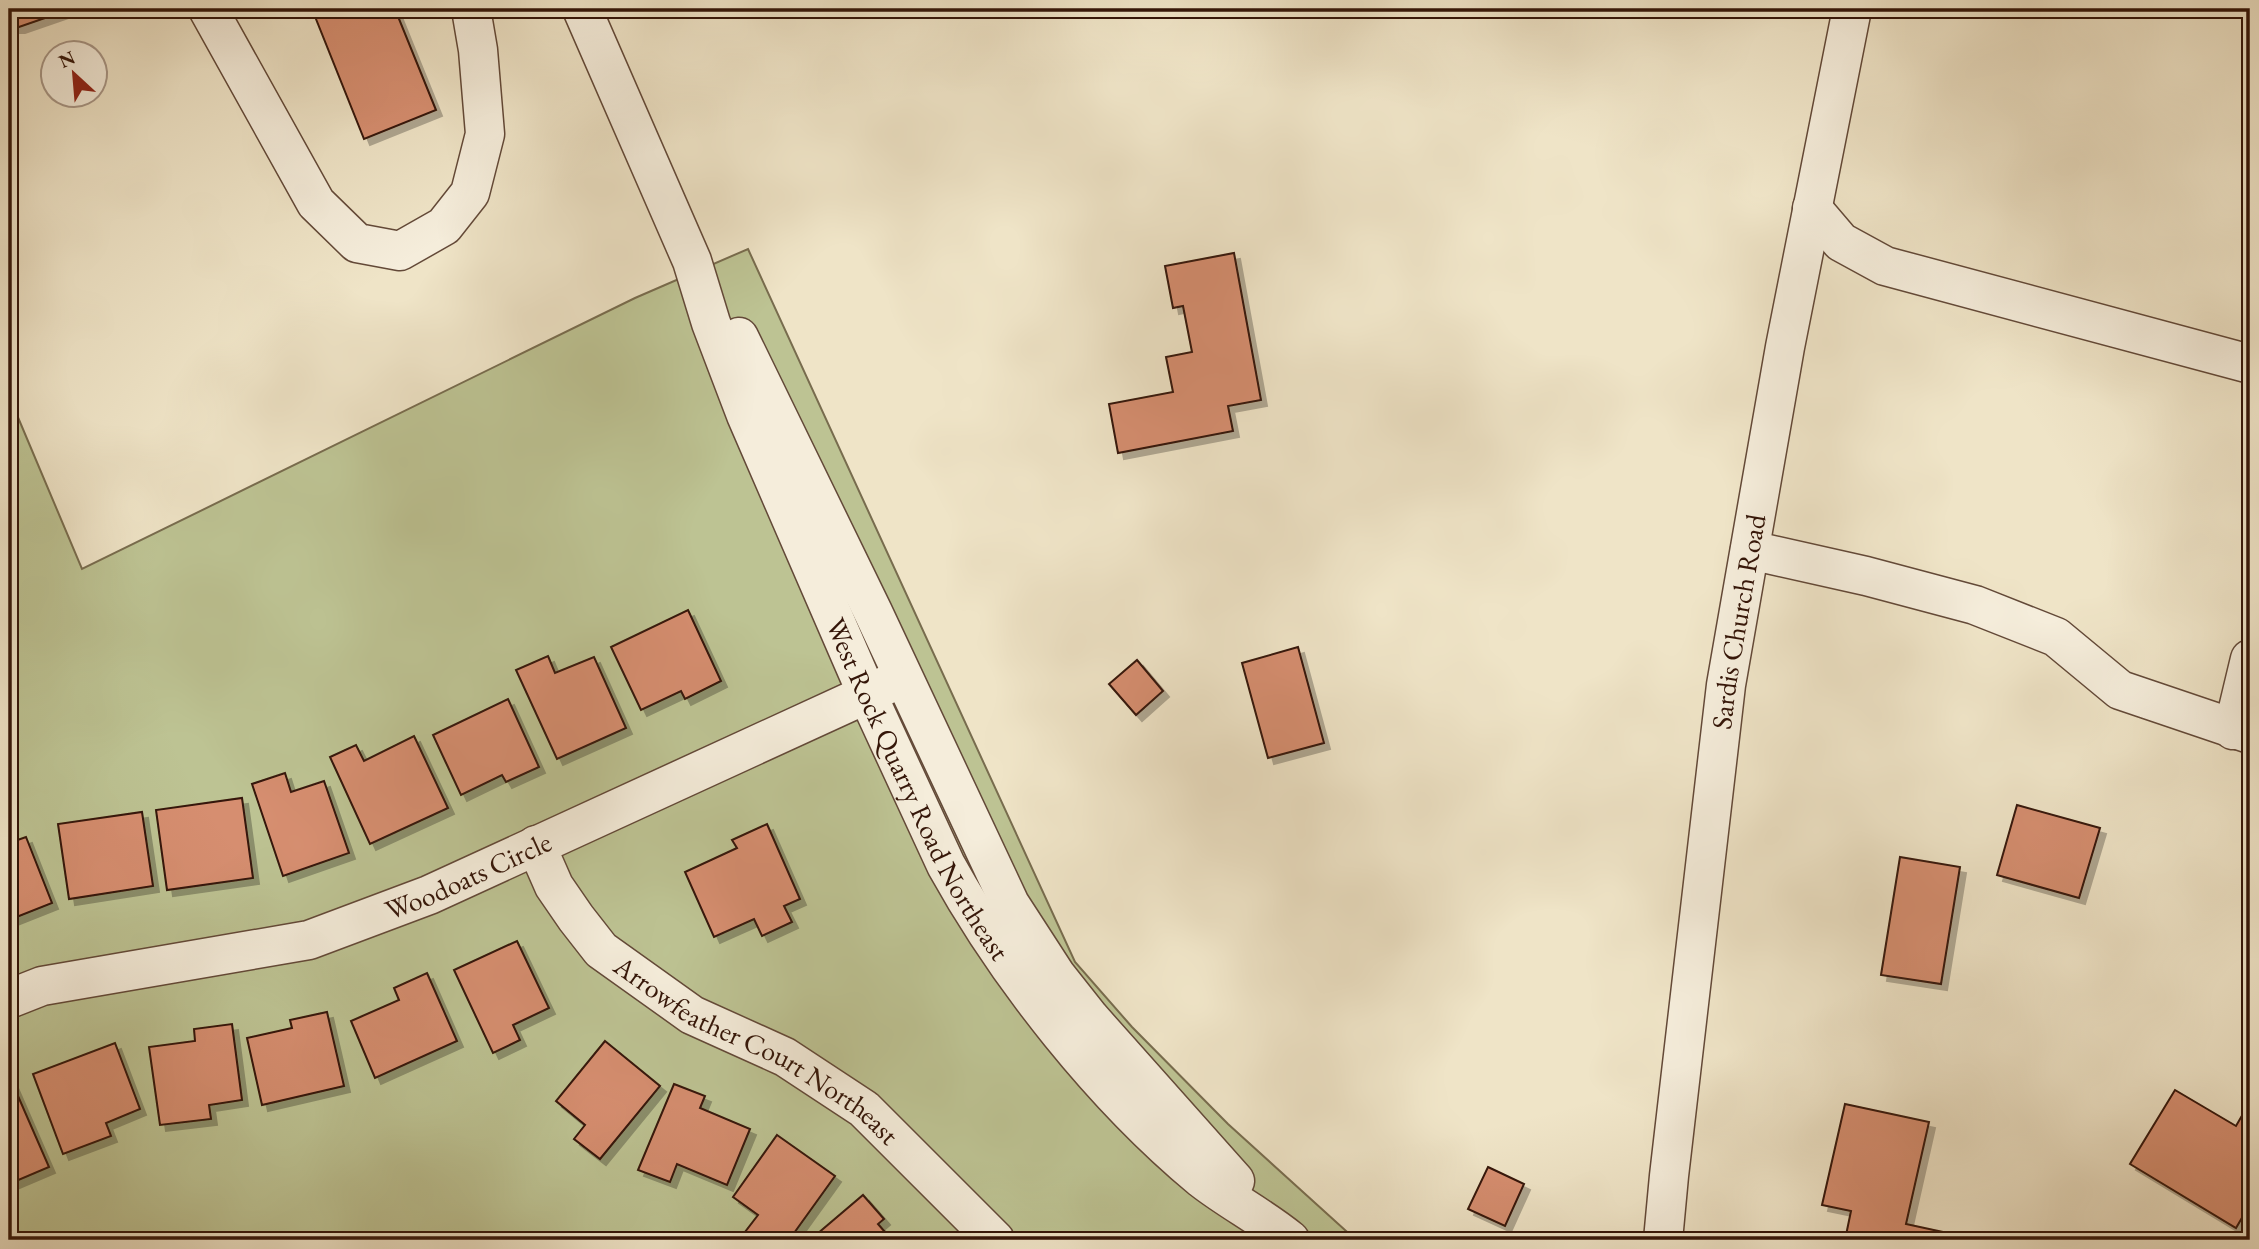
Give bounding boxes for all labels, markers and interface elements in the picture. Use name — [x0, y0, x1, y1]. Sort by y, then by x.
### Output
north arrow — [38, 38, 108, 108]
text: N — [54, 44, 80, 74]
street label: Sardis Church Road — [1703, 510, 1774, 731]
street label: West Rock Quarry Road Northeast — [818, 612, 1018, 967]
street label: Woodoats Circle — [380, 823, 557, 928]
street label: Arrowfeather Court Northeast — [606, 947, 907, 1152]

